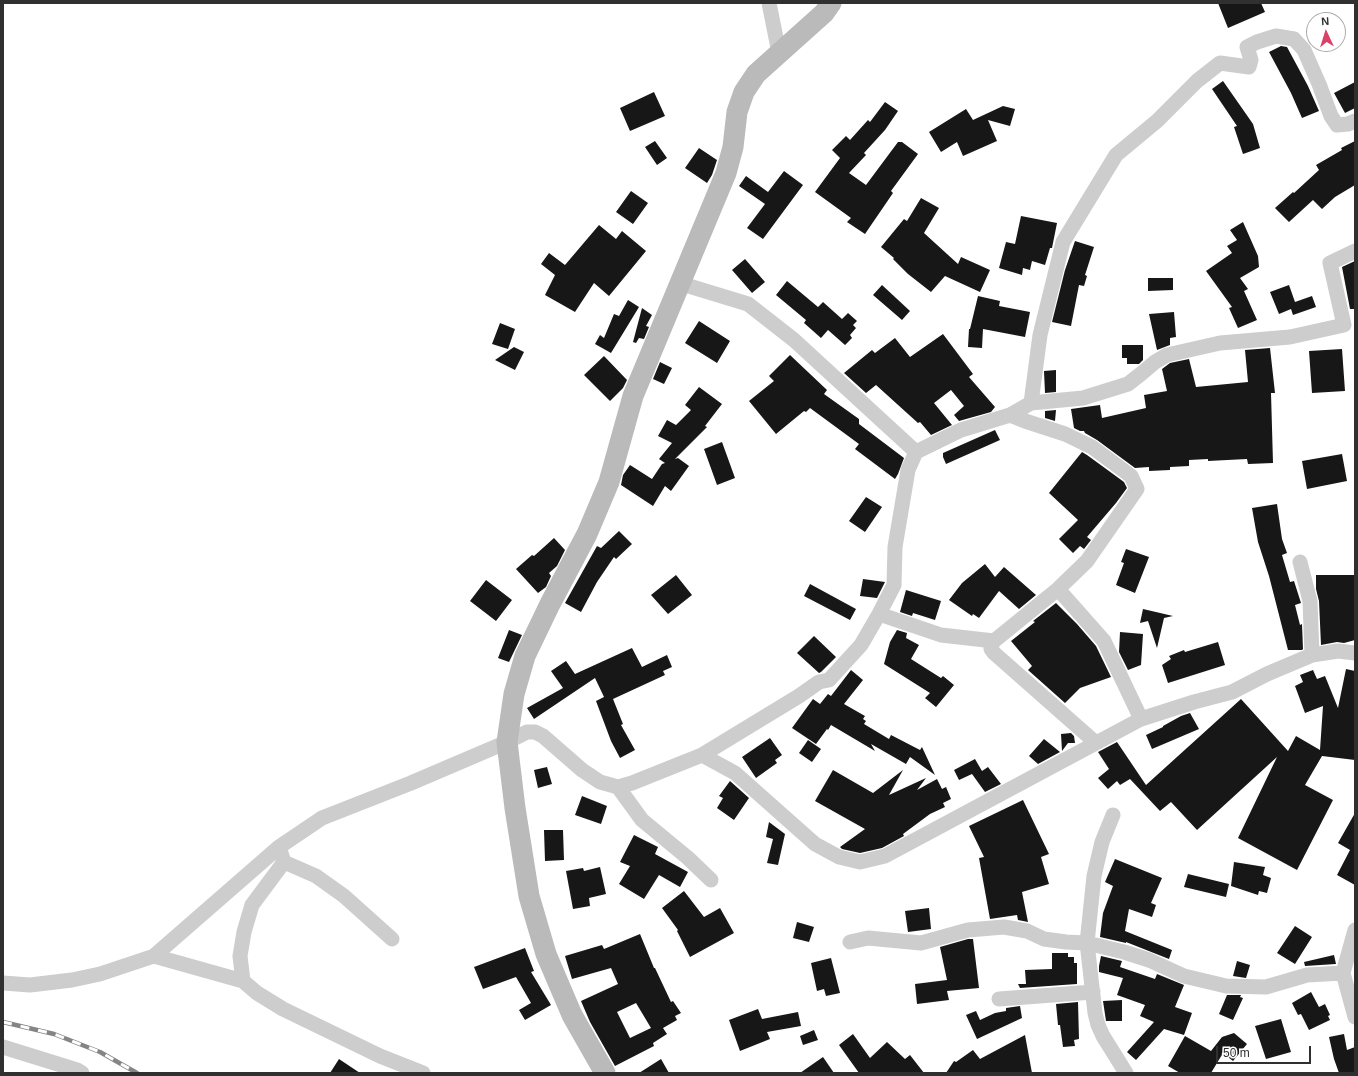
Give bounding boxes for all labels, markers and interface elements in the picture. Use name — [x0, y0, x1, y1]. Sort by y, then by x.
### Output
north arrow — [1306, 12, 1346, 52]
text: N — [1321, 15, 1330, 27]
scale bar — [1218, 1038, 1313, 1064]
text: 50 m — [1223, 1046, 1250, 1060]

